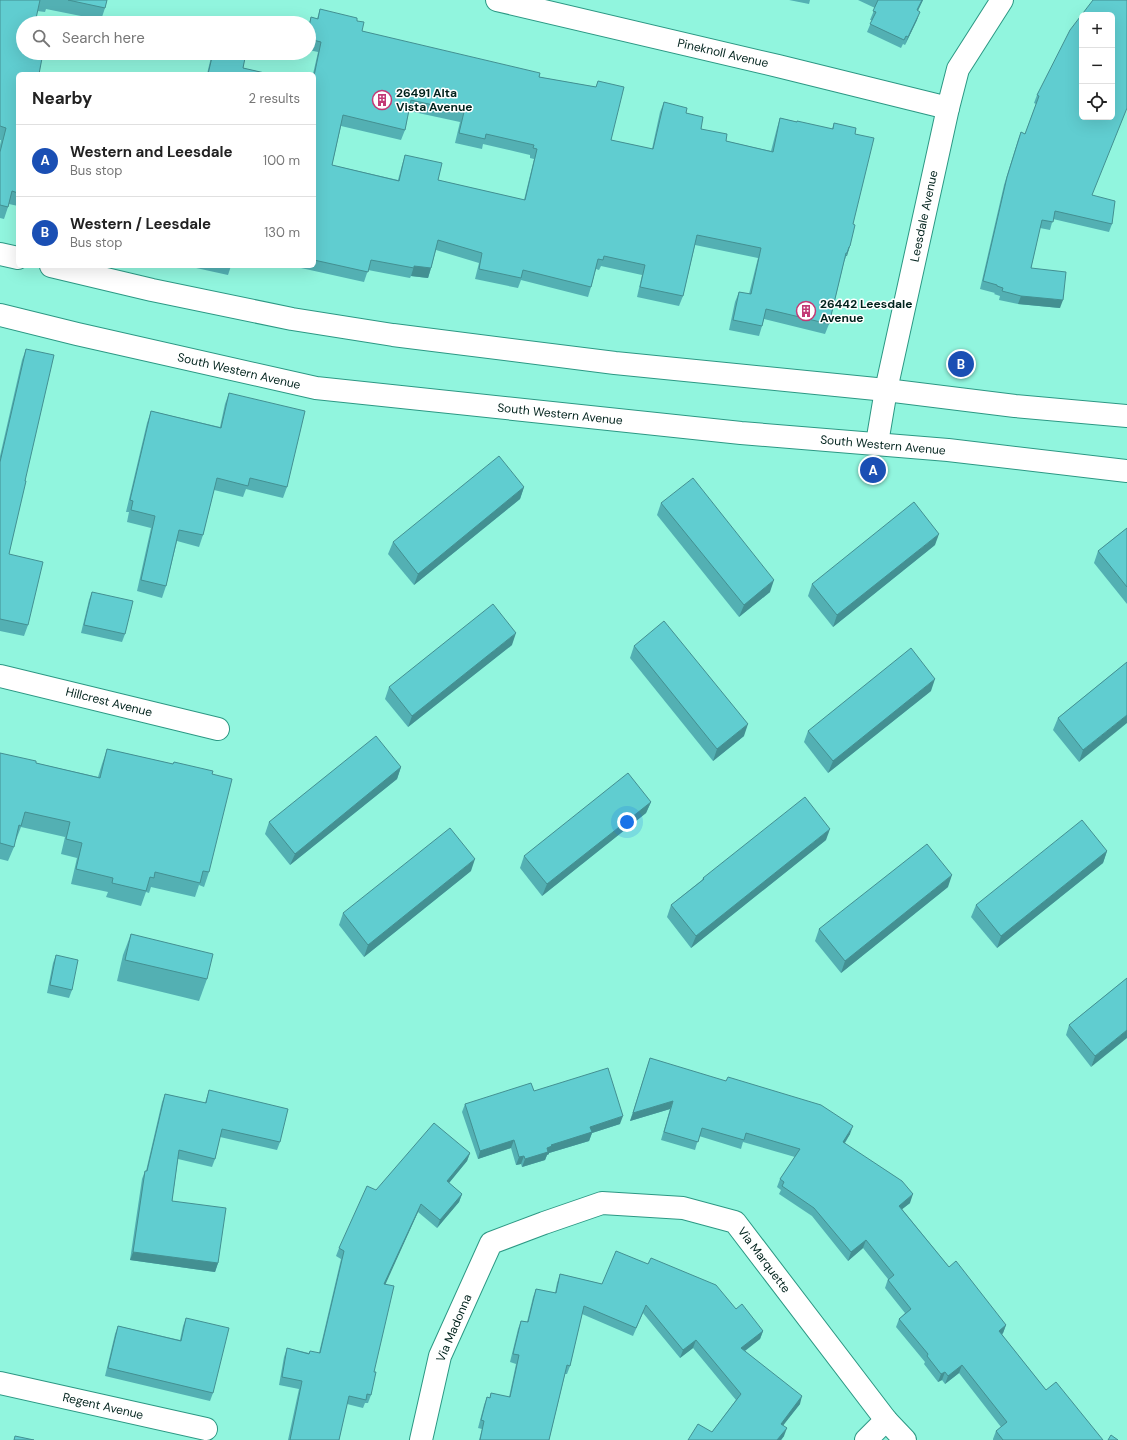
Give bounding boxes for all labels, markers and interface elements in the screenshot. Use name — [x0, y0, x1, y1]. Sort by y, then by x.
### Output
map controls — [1079, 12, 1115, 120]
button: + — [1079, 12, 1115, 48]
search box — [16, 16, 316, 60]
icon: search — [30, 27, 52, 49]
text: Search here — [62, 28, 145, 48]
street label: Pineknoll Avenue — [676, 35, 770, 71]
button: − — [1079, 48, 1115, 84]
button: locate — [1079, 84, 1115, 120]
place label: 26491 Alta Vista Avenue — [396, 85, 473, 115]
text: Nearby — [32, 87, 92, 109]
building icon: 26491 Alta Vista Avenue — [371, 89, 393, 111]
text: 2 results — [249, 90, 300, 107]
text: Western and Leesdale — [70, 142, 233, 162]
text: A — [40, 152, 50, 169]
text: 100 m — [263, 152, 300, 169]
text: Bus stop — [70, 162, 122, 179]
street label: Leesdale Avenue — [906, 169, 942, 263]
text: Western / Leesdale — [70, 214, 211, 234]
text: B — [41, 224, 49, 241]
text: 130 m — [264, 224, 300, 241]
text: Bus stop — [70, 234, 122, 251]
place label: 26442 Leesdale Avenue — [820, 296, 912, 326]
building icon: 26442 Leesdale Avenue — [795, 300, 817, 322]
street label: South Western Avenue — [176, 349, 302, 393]
pin: B — [948, 349, 974, 379]
street label: South Western Avenue — [497, 399, 624, 429]
street label: South Western Avenue — [820, 432, 947, 458]
pin: A — [860, 455, 886, 485]
street label: Hillcrest Avenue — [64, 684, 154, 721]
your location — [617, 812, 637, 832]
street label: Via Marquette — [734, 1224, 794, 1296]
street label: Via Madonna — [433, 1292, 475, 1364]
street label: Regent Avenue — [61, 1389, 145, 1423]

